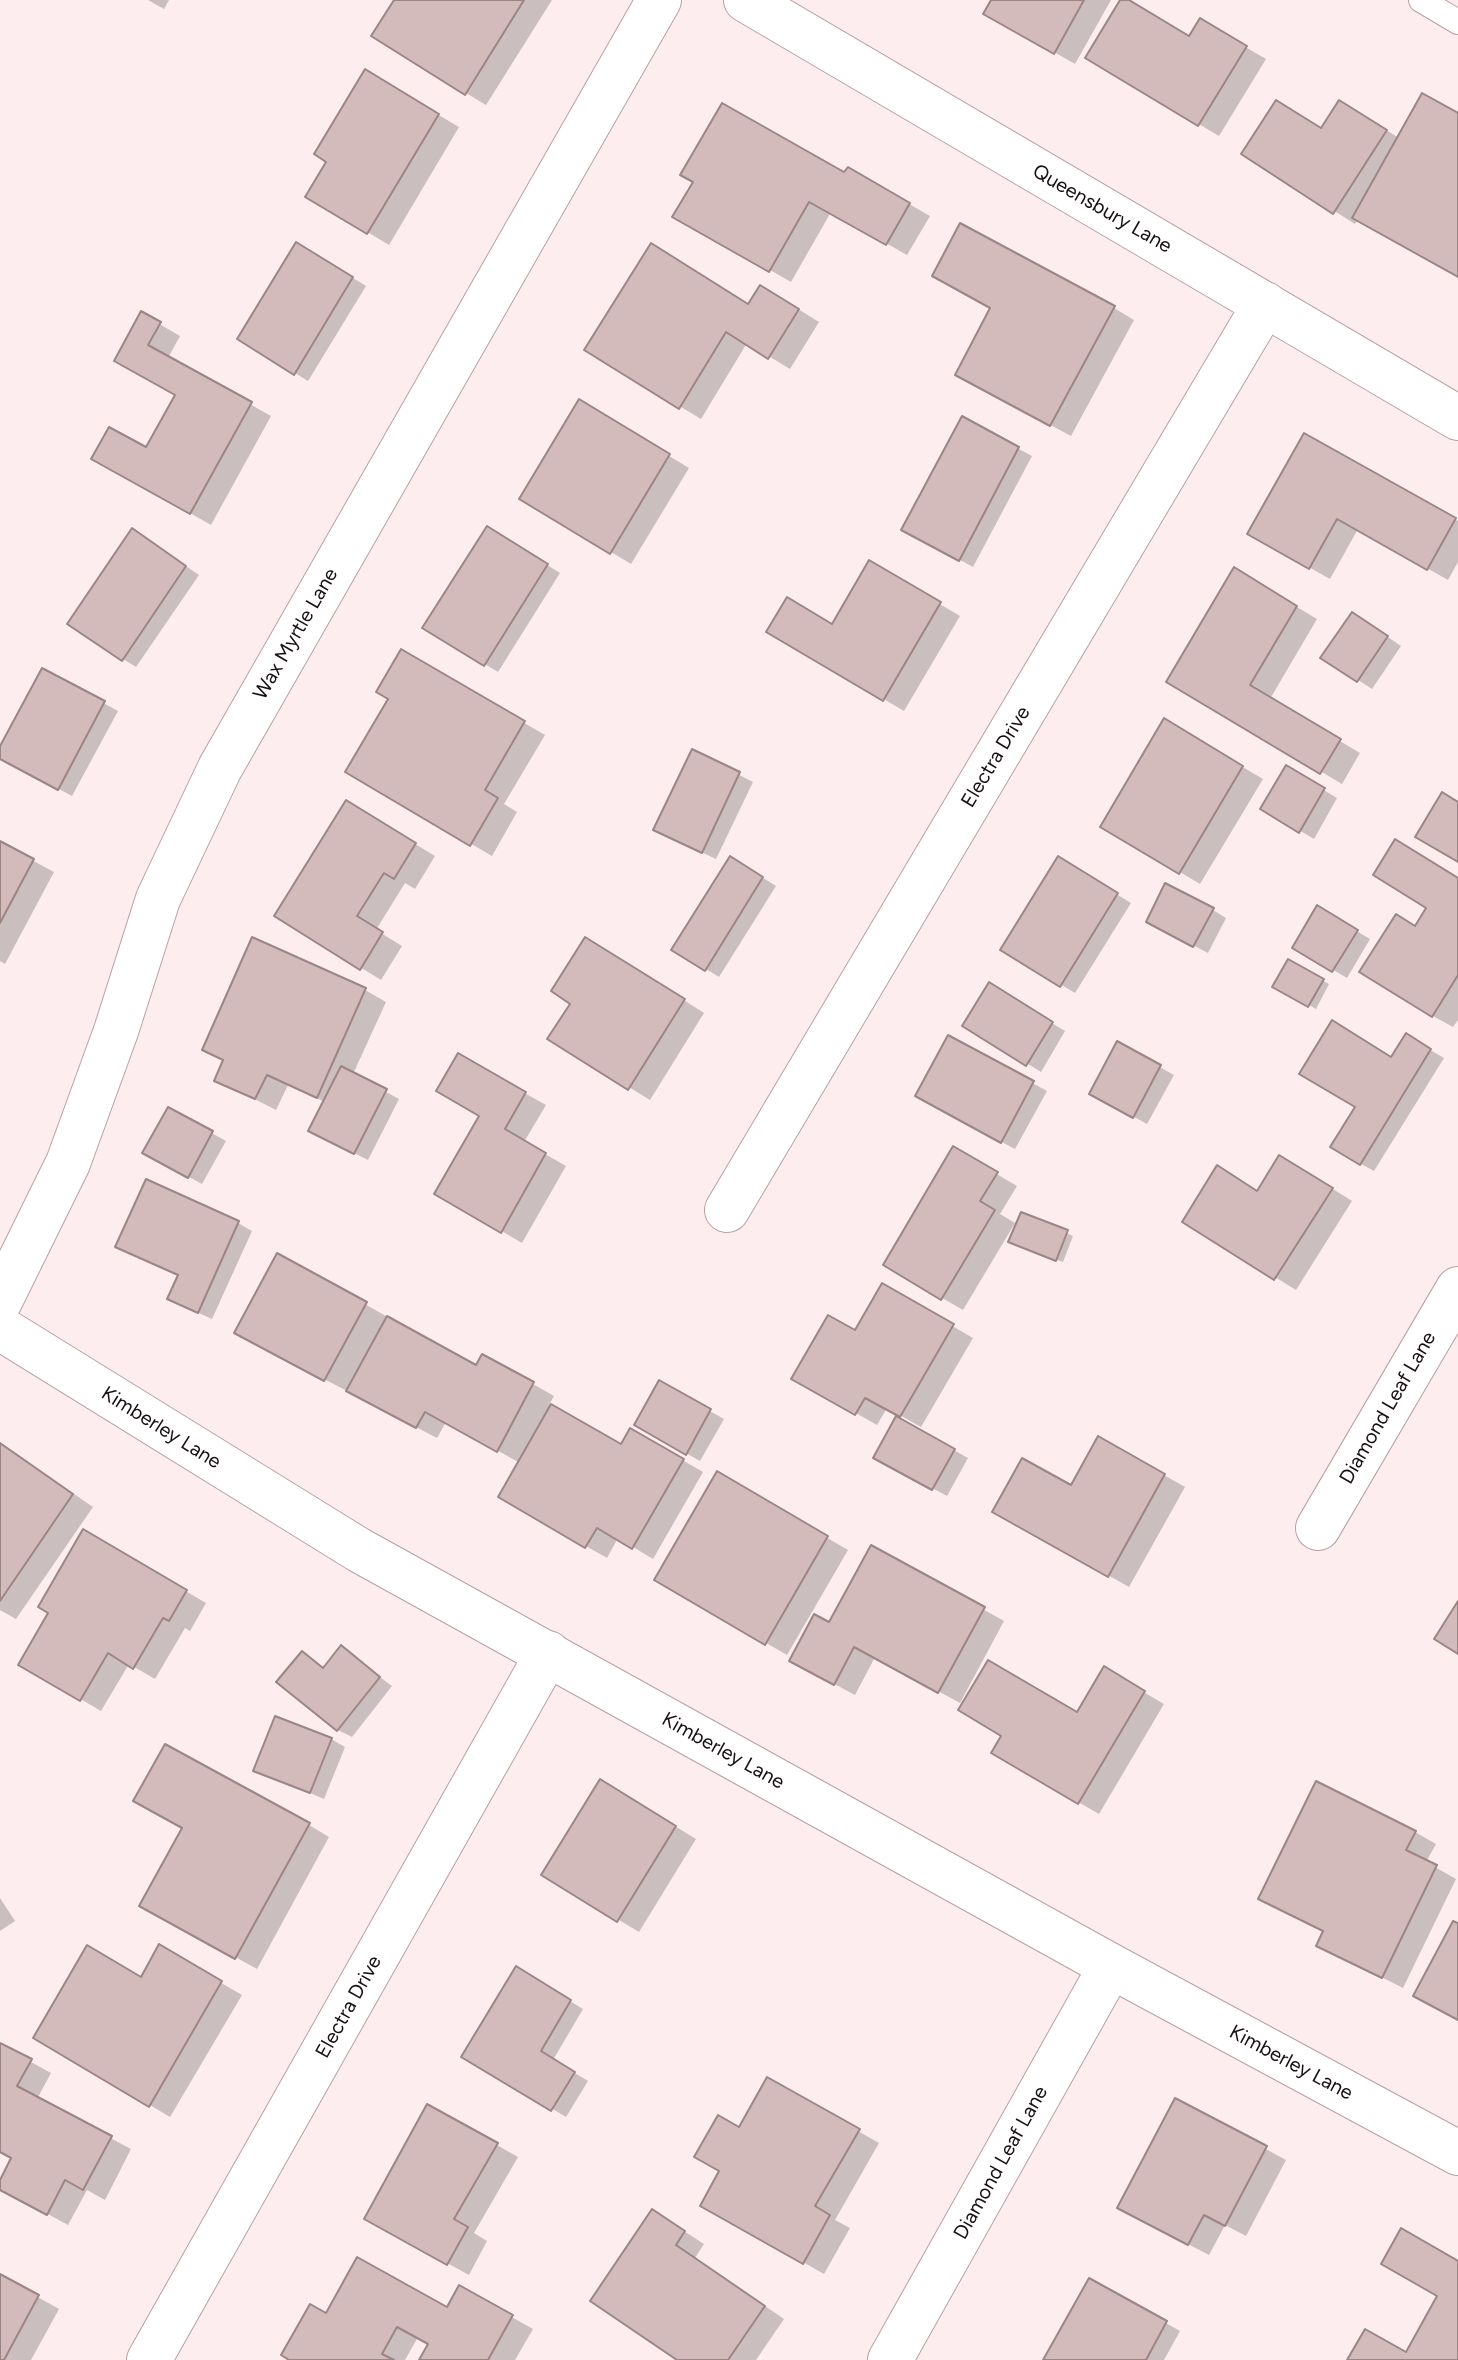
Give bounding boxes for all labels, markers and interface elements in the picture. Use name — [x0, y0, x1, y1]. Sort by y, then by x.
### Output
street label: Queensbury Lane — [1028, 159, 1176, 259]
street label: Wax Myrtle Lane — [249, 564, 343, 704]
street label: Electra Drive — [956, 702, 1036, 812]
street label: Diamond Leaf Lane — [1335, 1328, 1441, 1488]
street label: Kimberley Lane — [97, 1382, 225, 1474]
street label: Kimberley Lane — [658, 1707, 788, 1795]
street label: Electra Drive — [311, 1951, 387, 2063]
street label: Kimberley Lane — [1225, 2020, 1357, 2106]
street label: Diamond Leaf Lane — [949, 2082, 1053, 2244]

